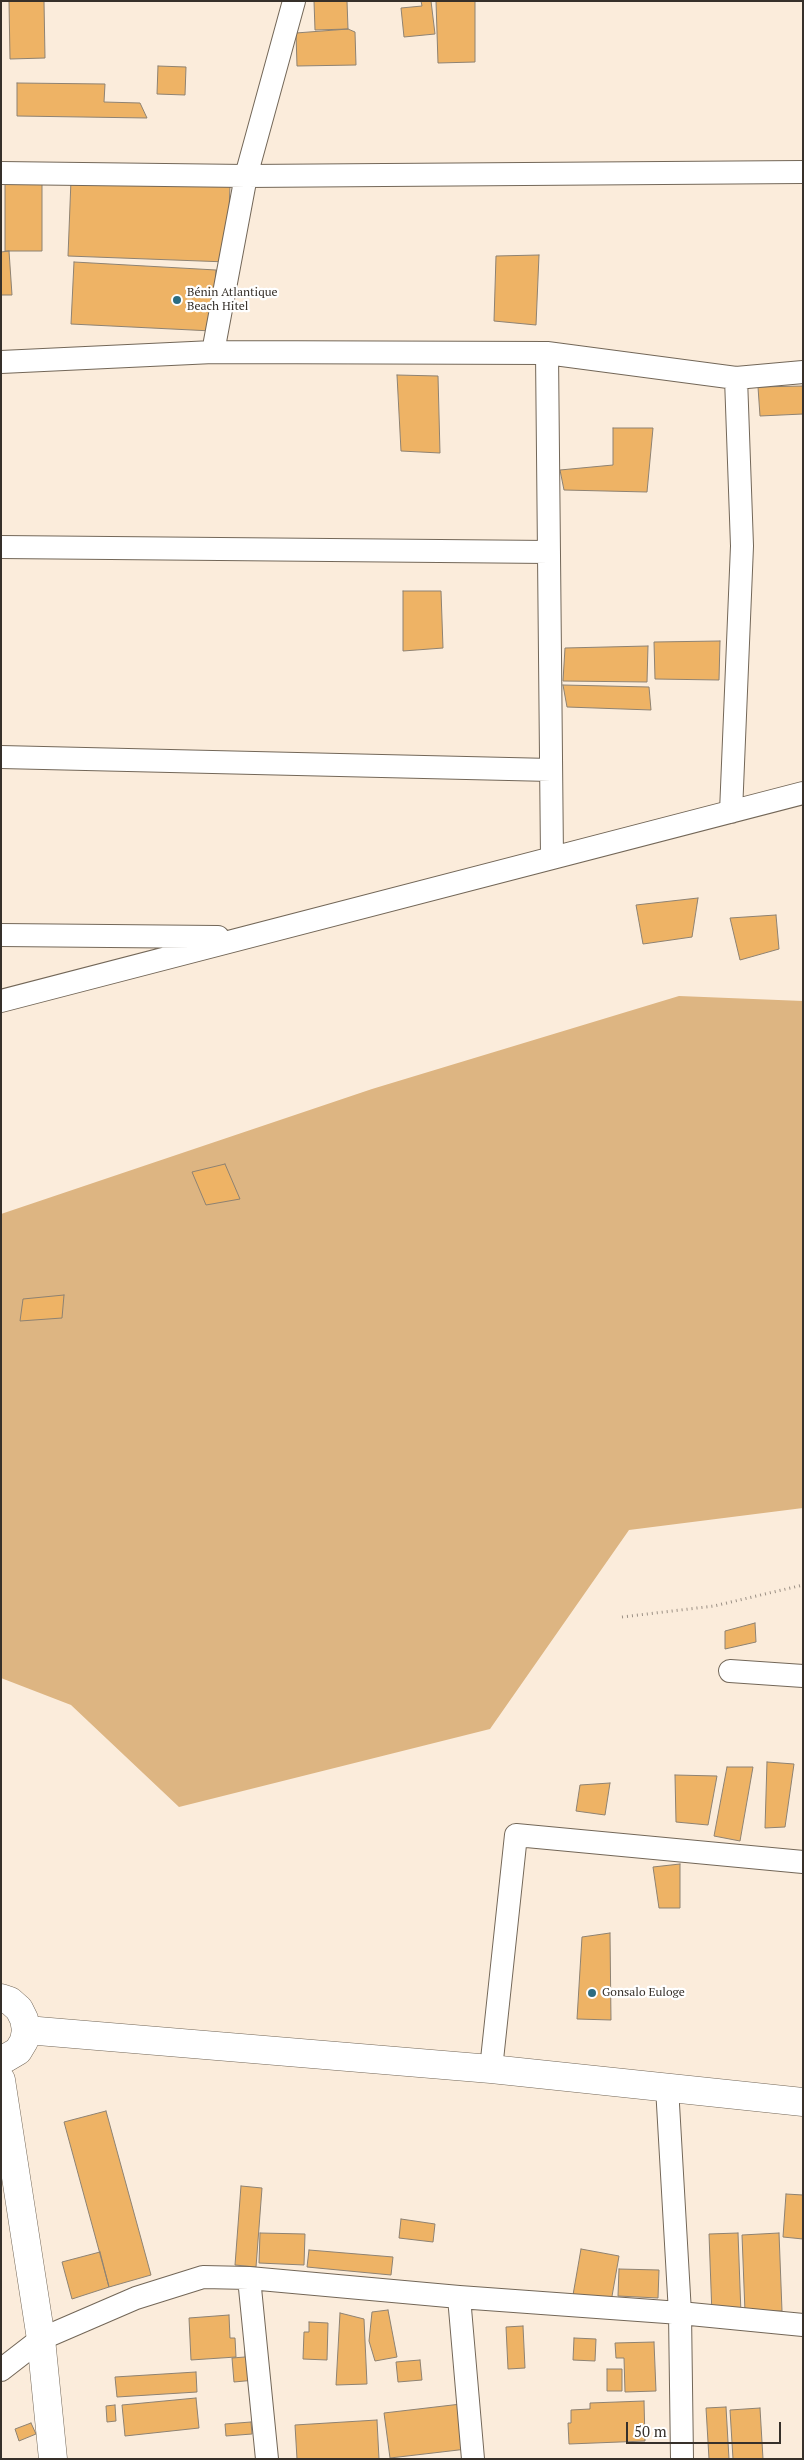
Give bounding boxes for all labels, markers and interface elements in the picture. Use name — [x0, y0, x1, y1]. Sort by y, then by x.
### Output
place label: Bénin Atlantique Beach Hitel — [187, 286, 278, 314]
marker: Bénin Atlantique Beach Hitel — [171, 294, 183, 306]
place label: Gonsalo Euloge — [602, 1986, 685, 2000]
marker: Gonsalo Euloge — [586, 1987, 598, 1999]
scale bar — [629, 2412, 784, 2444]
text: 50 m — [634, 2421, 667, 2441]

